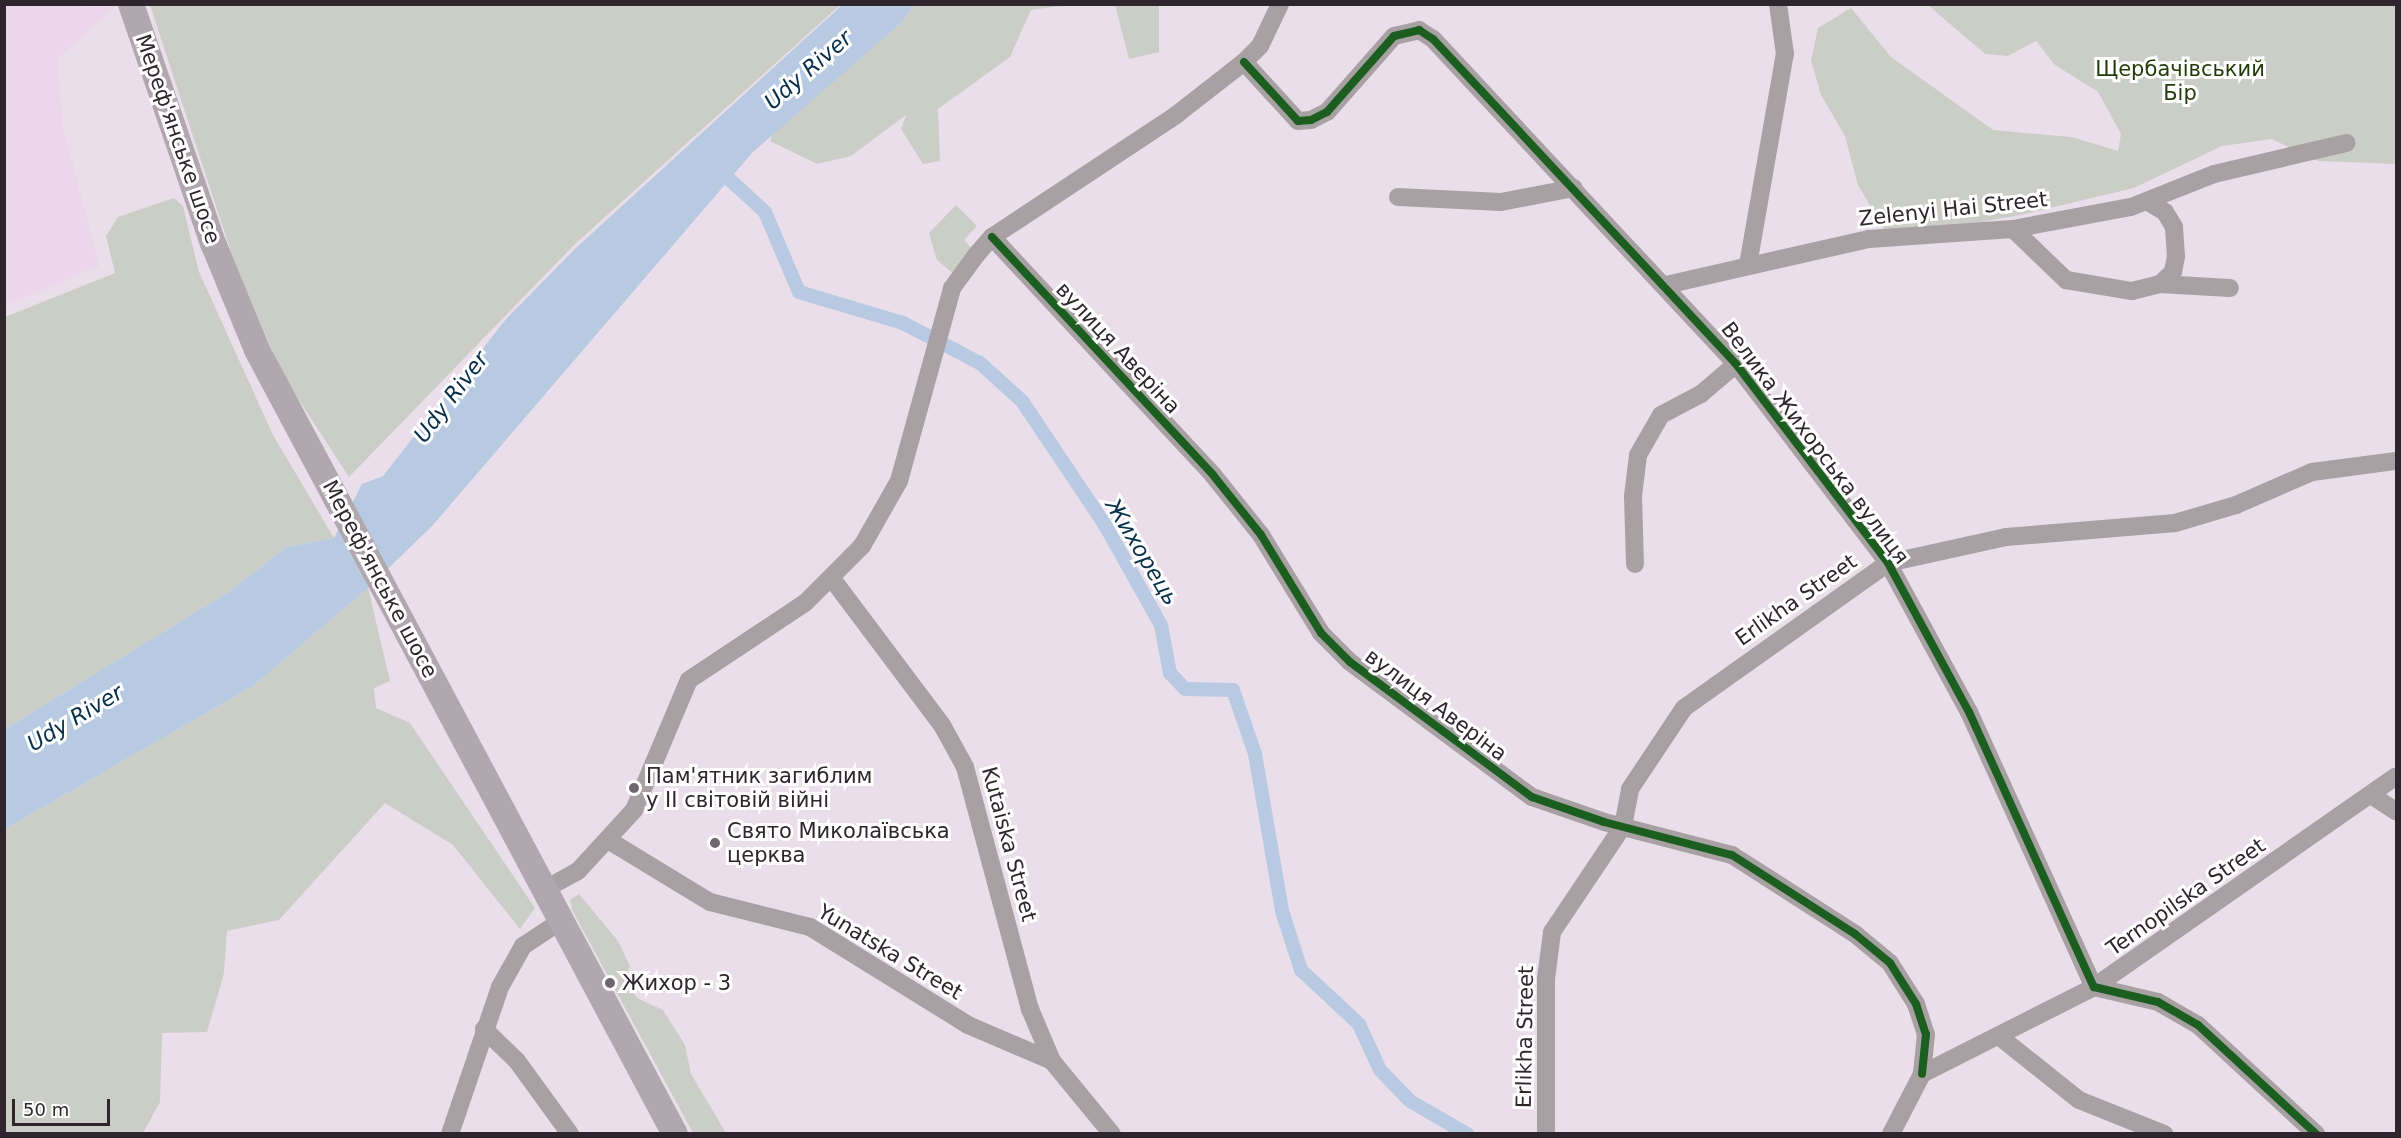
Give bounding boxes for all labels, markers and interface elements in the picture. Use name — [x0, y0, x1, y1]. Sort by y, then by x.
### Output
water label: Udy River — [759, 25, 857, 115]
street label: Мереф'янське шосе — [130, 31, 226, 247]
park label: Щербачівський Бір — [2095, 56, 2265, 106]
street label: Zelenyi Hai Street — [1858, 187, 2048, 231]
street label: вулиця Аверіна — [1051, 277, 1185, 419]
street label: Велика Жихорська вулиця — [1716, 317, 1914, 569]
water label: Udy River — [408, 346, 494, 448]
street label: Мереф'янське шосе — [317, 476, 443, 682]
water label: Жихорець — [1100, 494, 1184, 610]
street label: Erlikha Street — [1730, 549, 1862, 651]
street label: вулиця Аверіна — [1360, 644, 1512, 766]
water label: Udy River — [22, 679, 128, 757]
place label: Пам'ятник загиблим у II світовій війні — [646, 763, 872, 813]
street label: Kutaiska Street — [976, 764, 1042, 924]
marker: Пам'ятник загиблим у II світовій війні — [627, 781, 641, 795]
place label: Свято Миколаївська церква — [727, 818, 950, 868]
street label: Ternopilska Street — [2102, 833, 2270, 961]
marker: Свято Миколаївська церква — [708, 836, 722, 850]
street label: Yunatska Street — [813, 899, 967, 1005]
street label: Erlikha Street — [1511, 966, 1539, 1108]
place label: Жихор - 3 — [622, 970, 731, 996]
marker: Жихор - 3 — [603, 976, 617, 990]
scale bar — [15, 1087, 112, 1125]
text: 50 m — [23, 1099, 69, 1120]

